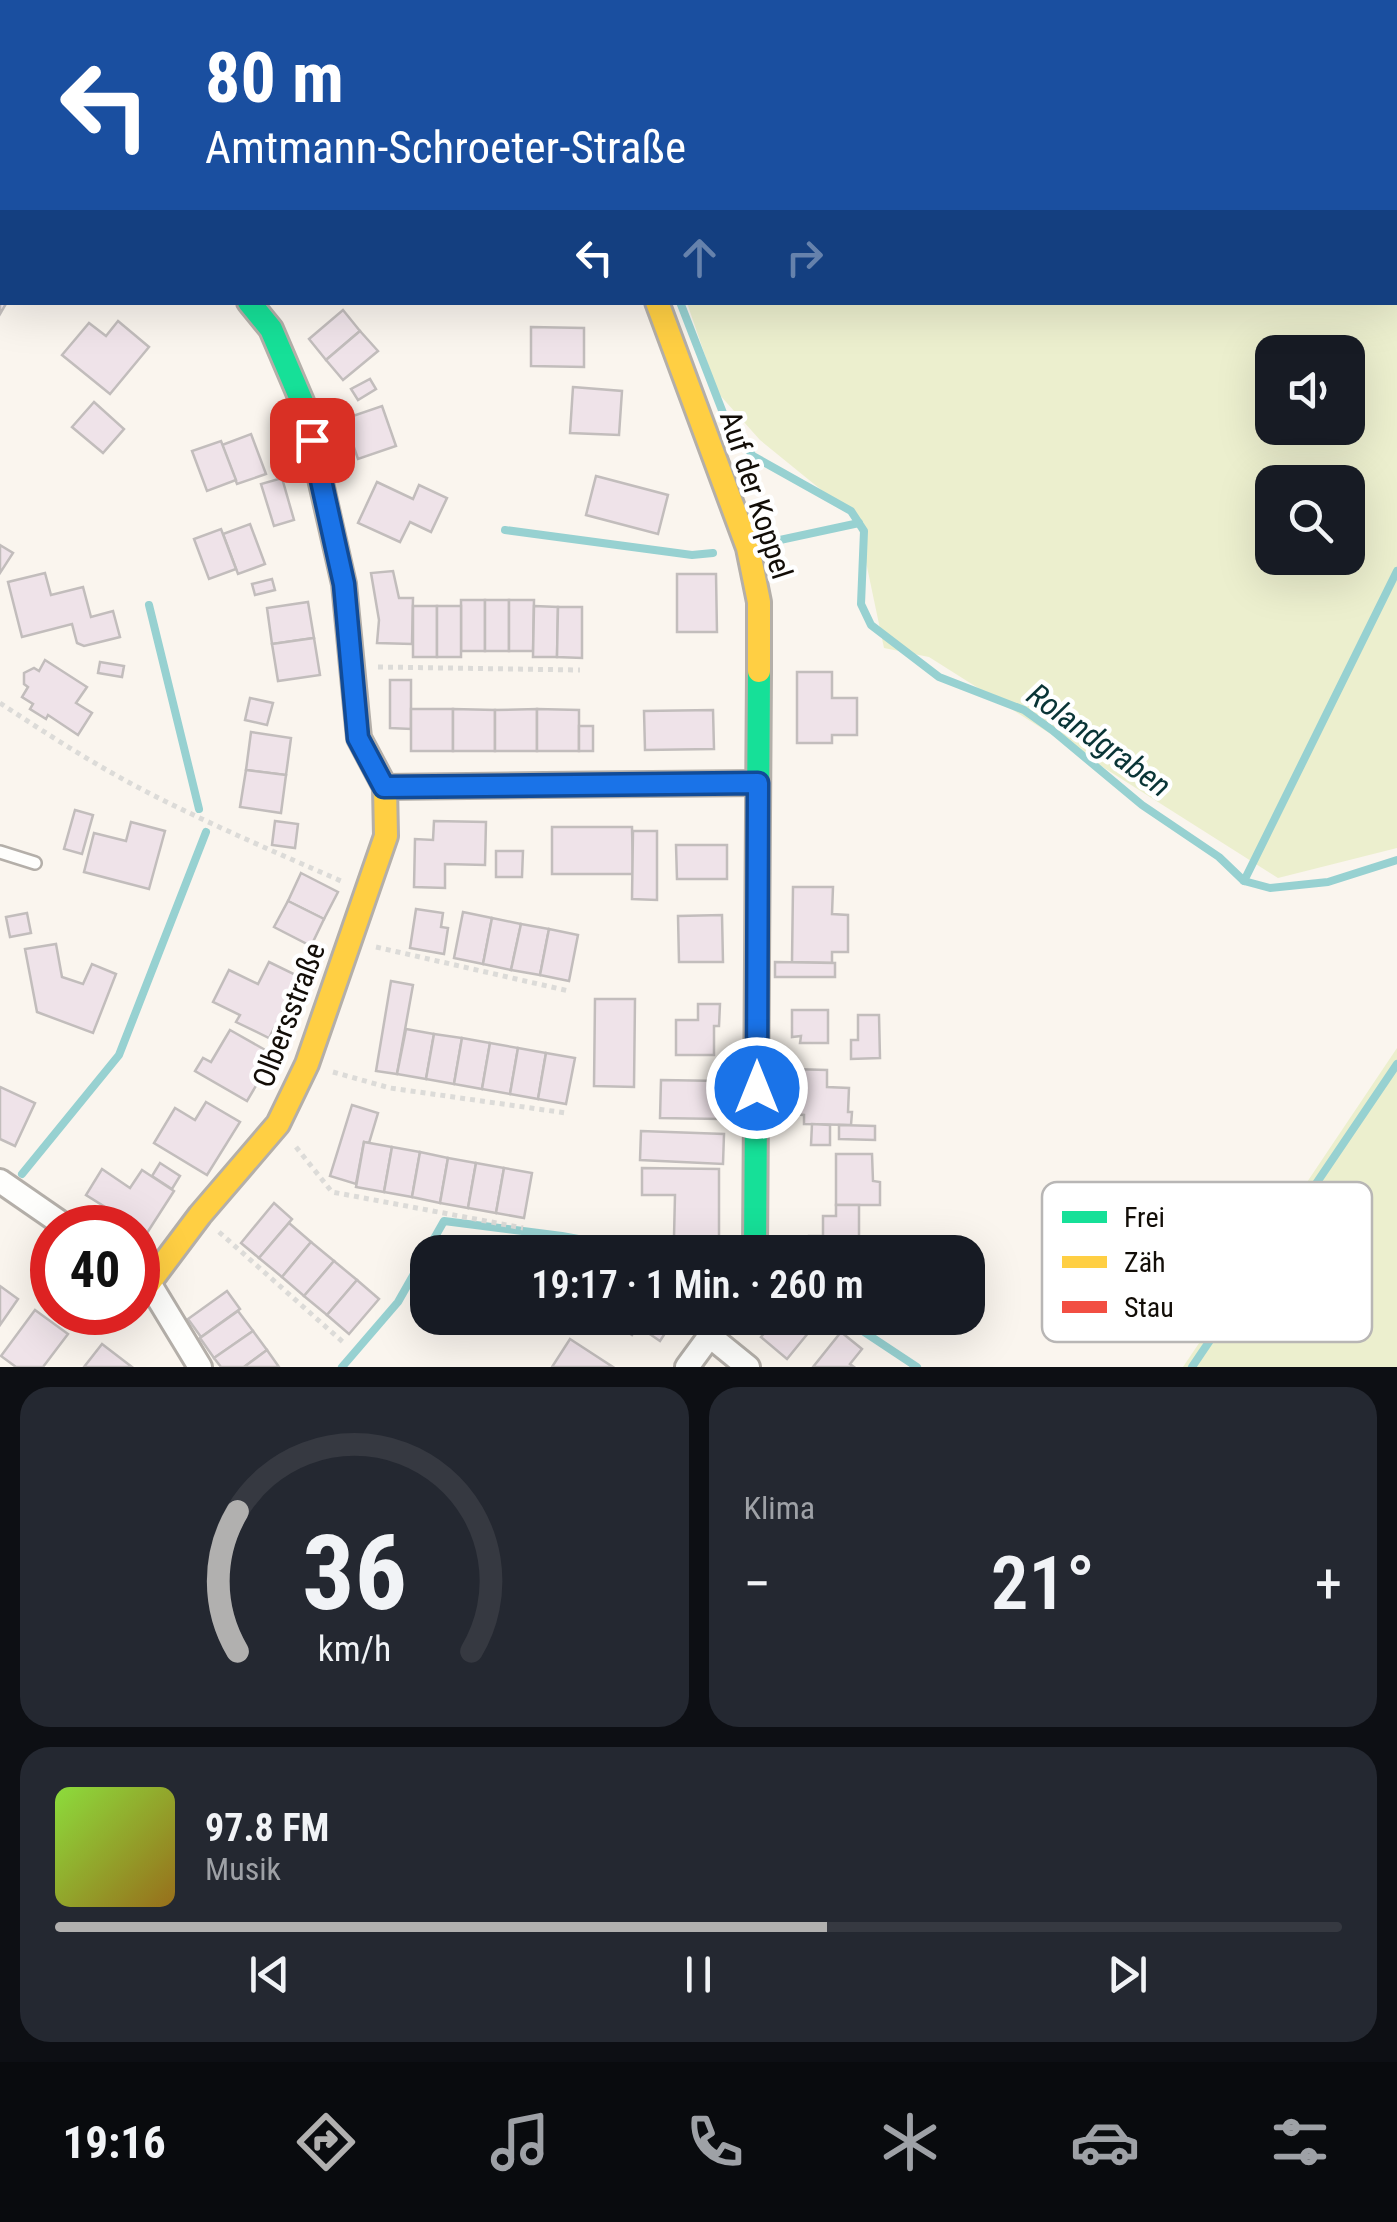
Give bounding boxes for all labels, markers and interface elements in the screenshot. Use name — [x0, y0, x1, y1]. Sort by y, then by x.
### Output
text: 80 m — [205, 37, 344, 119]
icon: left — [40, 40, 170, 170]
text: Amtmann-Schroeter-Straße — [205, 121, 686, 174]
icon: left — [567, 230, 622, 285]
icon: ahead — [672, 230, 727, 285]
icon: right — [777, 230, 832, 285]
map controls — [1255, 335, 1365, 575]
button: sound — [1255, 335, 1365, 445]
pin — [270, 398, 355, 483]
street label: Auf der Koppel — [713, 406, 800, 583]
icon: arrive — [285, 413, 340, 468]
button: search — [1255, 465, 1365, 575]
water label: Rolandgraben — [1020, 675, 1178, 805]
street label: Olbersstraße — [245, 938, 332, 1092]
position arrow — [705, 1036, 809, 1140]
legend — [1042, 1182, 1372, 1342]
text: Frei — [1124, 1201, 1165, 1234]
speed limit sign: 40 — [30, 1205, 160, 1335]
text: Zäh — [1124, 1246, 1166, 1279]
text: 19:17 · 1 Min. · 260 m — [531, 1263, 864, 1307]
text: Stau — [1124, 1291, 1174, 1324]
text: Klima — [744, 1489, 815, 1527]
text: 36 — [302, 1513, 407, 1634]
text: 21° — [991, 1539, 1095, 1627]
text: − — [744, 1552, 771, 1616]
text: + — [1315, 1552, 1342, 1616]
text: km/h — [317, 1628, 391, 1670]
text: 97.8 FM — [205, 1806, 329, 1850]
text: Musik — [205, 1850, 281, 1888]
icon: previous — [242, 1947, 297, 2002]
icon: pause — [671, 1947, 726, 2002]
icon: next — [1100, 1947, 1155, 2002]
icon: directions — [291, 2107, 361, 2177]
icon: music — [485, 2107, 555, 2177]
icon: phone — [680, 2107, 750, 2177]
icon: climate — [875, 2107, 945, 2177]
icon: car — [1070, 2107, 1140, 2177]
icon: filters — [1265, 2107, 1335, 2177]
text: 19:16 — [62, 2116, 166, 2169]

